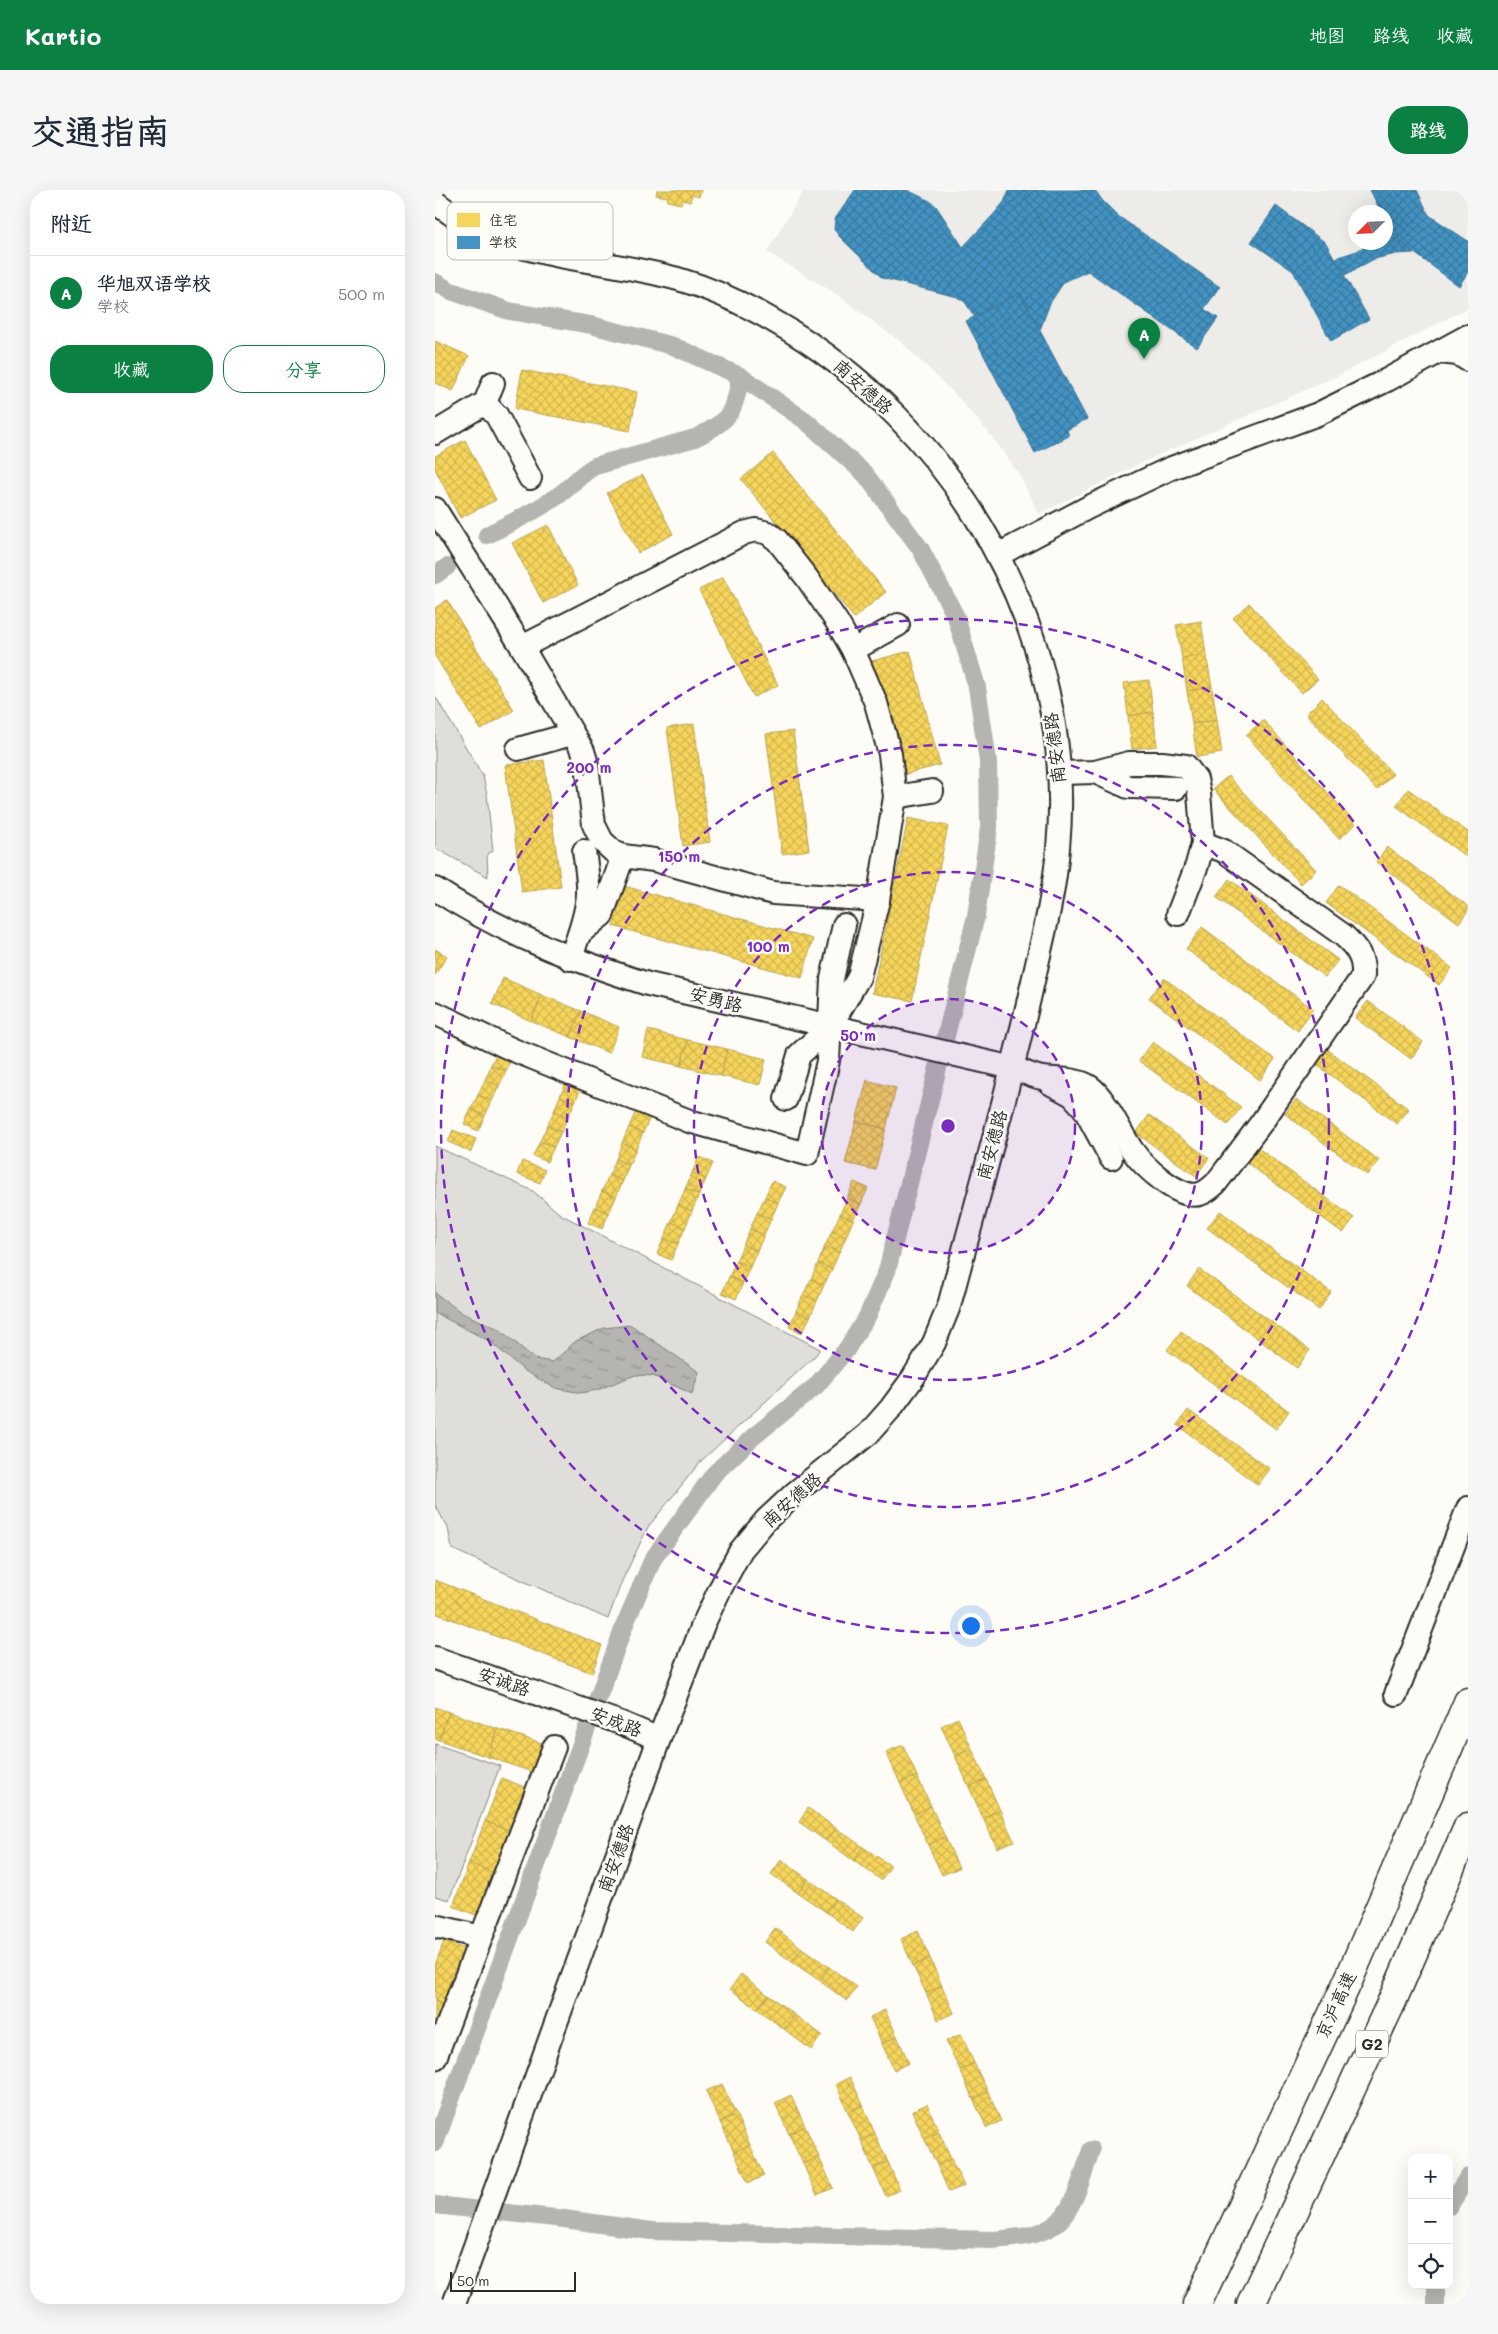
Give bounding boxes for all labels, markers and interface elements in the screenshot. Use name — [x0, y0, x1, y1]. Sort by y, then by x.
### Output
text: Kartio — [25, 20, 101, 51]
text: 地图 — [1309, 23, 1345, 47]
text: 路线 — [1373, 23, 1409, 47]
text: 收藏 — [1437, 23, 1473, 47]
button: 路线 — [1388, 106, 1468, 154]
text: 交通指南 — [30, 107, 170, 153]
legend — [447, 202, 613, 260]
north arrow — [1348, 205, 1393, 250]
text: 附近 — [50, 209, 92, 236]
text: 住宅 — [489, 210, 517, 229]
text: 学校 — [489, 232, 517, 251]
text: 华旭双语学校 — [97, 270, 211, 295]
text: A — [60, 283, 72, 304]
text: 500 m — [338, 283, 385, 304]
text: 学校 — [97, 295, 129, 316]
pin: A — [1128, 318, 1160, 359]
button: 收藏 — [50, 345, 213, 393]
button: 分享 — [223, 345, 385, 393]
street label: 南安德路 — [829, 353, 898, 419]
street label: 南安德路 — [1038, 711, 1070, 785]
text: 200 m — [567, 757, 612, 777]
text: 150 m — [658, 846, 700, 866]
text: 100 m — [746, 936, 790, 956]
street label: 安勇路 — [687, 981, 745, 1017]
text: 50 m — [840, 1025, 876, 1045]
street label: 南安德路 — [970, 1107, 1012, 1183]
centre of rings — [939, 1117, 957, 1135]
street label: 南安德路 — [757, 1466, 826, 1532]
your location — [958, 1613, 984, 1639]
street label: 安诚路 — [475, 1661, 534, 1701]
street label: 安成路 — [587, 1700, 646, 1742]
street label: 南安德路 — [591, 1820, 639, 1896]
street label: 京沪高速 — [1309, 1967, 1361, 2042]
road number: G2 — [1356, 2030, 1388, 2058]
map controls — [1408, 2154, 1453, 2289]
button: + — [1408, 2154, 1453, 2199]
button: − — [1408, 2199, 1453, 2244]
button: locate — [1408, 2244, 1453, 2289]
scale bar — [450, 2269, 576, 2292]
text: 50 m — [457, 2271, 489, 2290]

